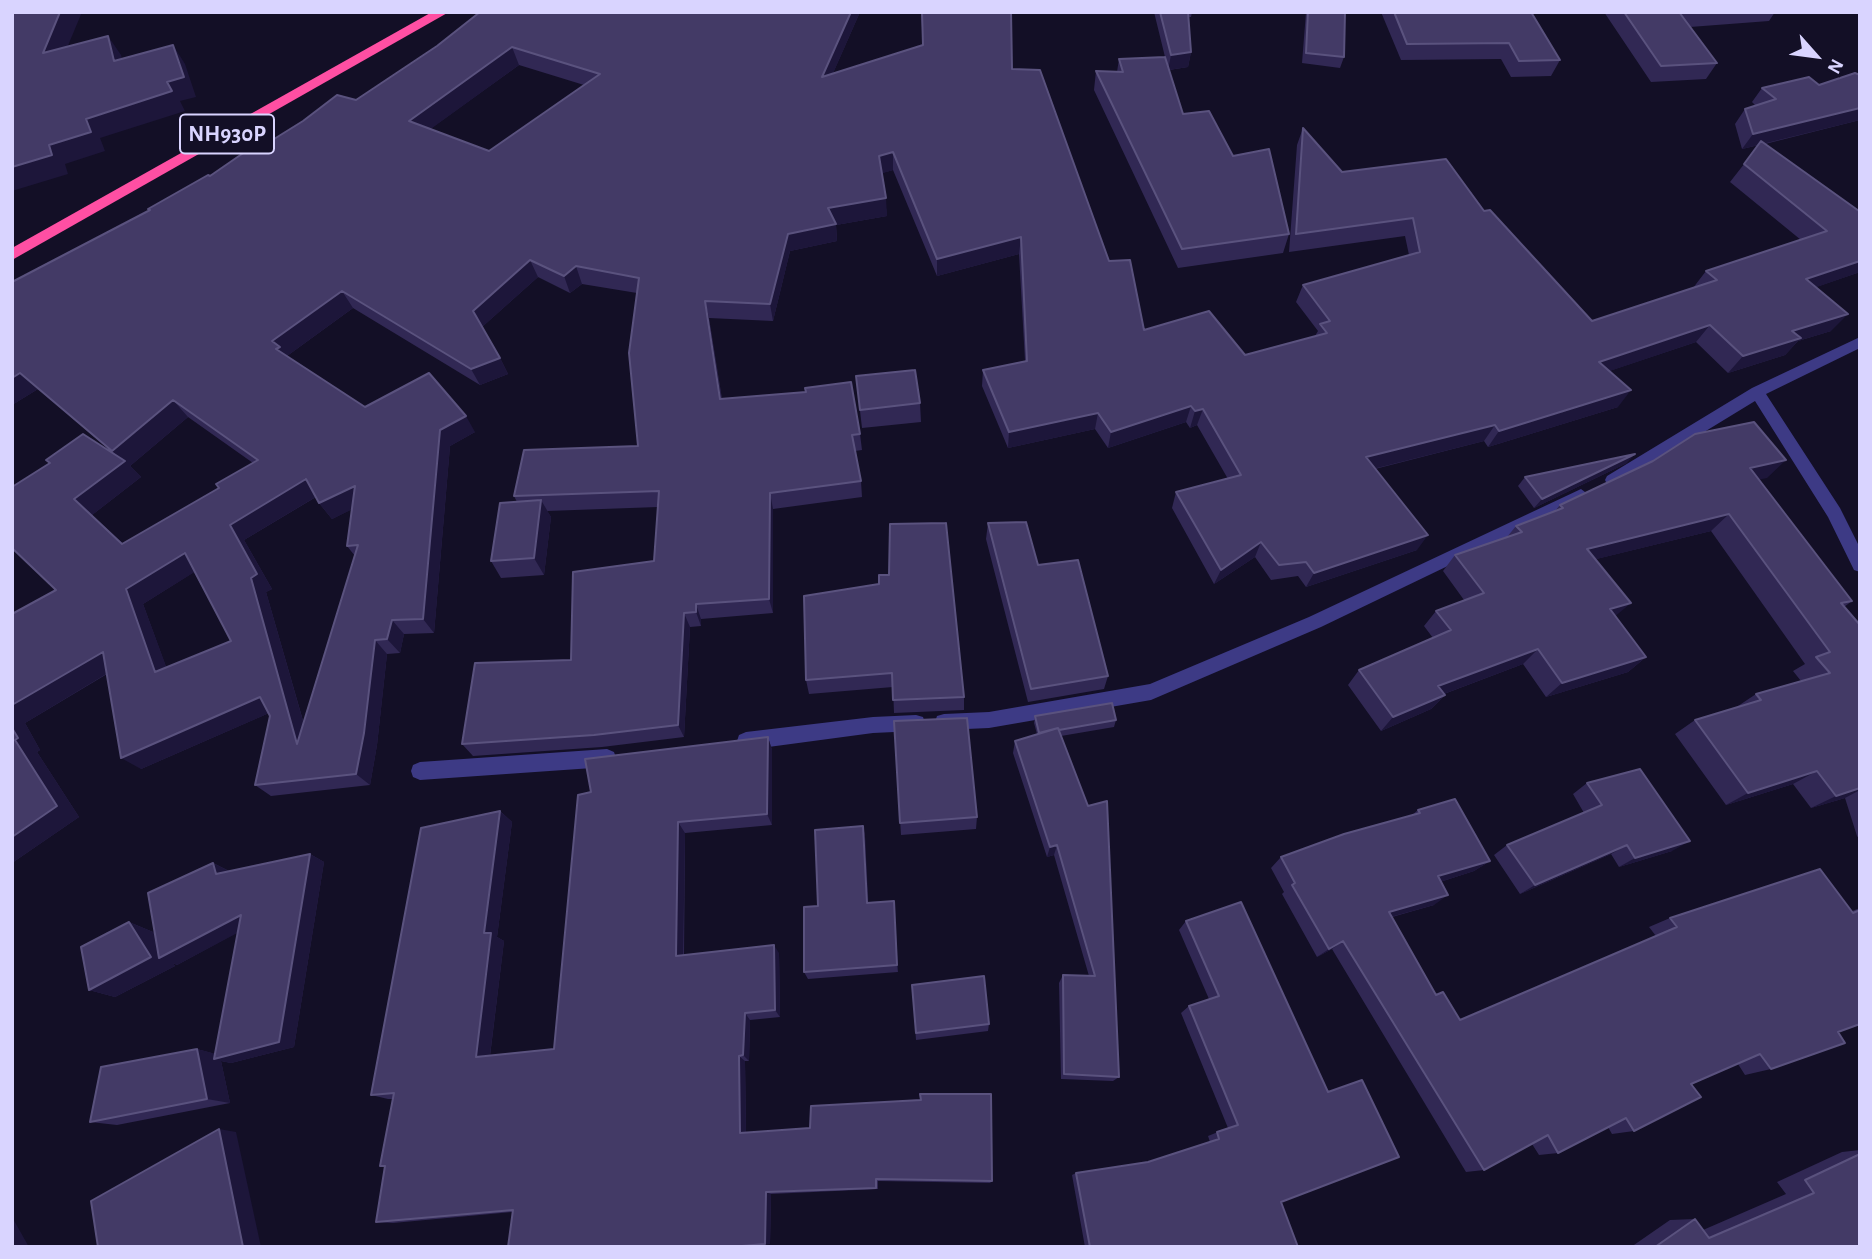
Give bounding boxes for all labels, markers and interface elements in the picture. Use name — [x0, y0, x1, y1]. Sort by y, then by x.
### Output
north arrow — [1781, 21, 1851, 91]
text: N — [1823, 56, 1846, 76]
road number: NH930P — [180, 114, 274, 154]

